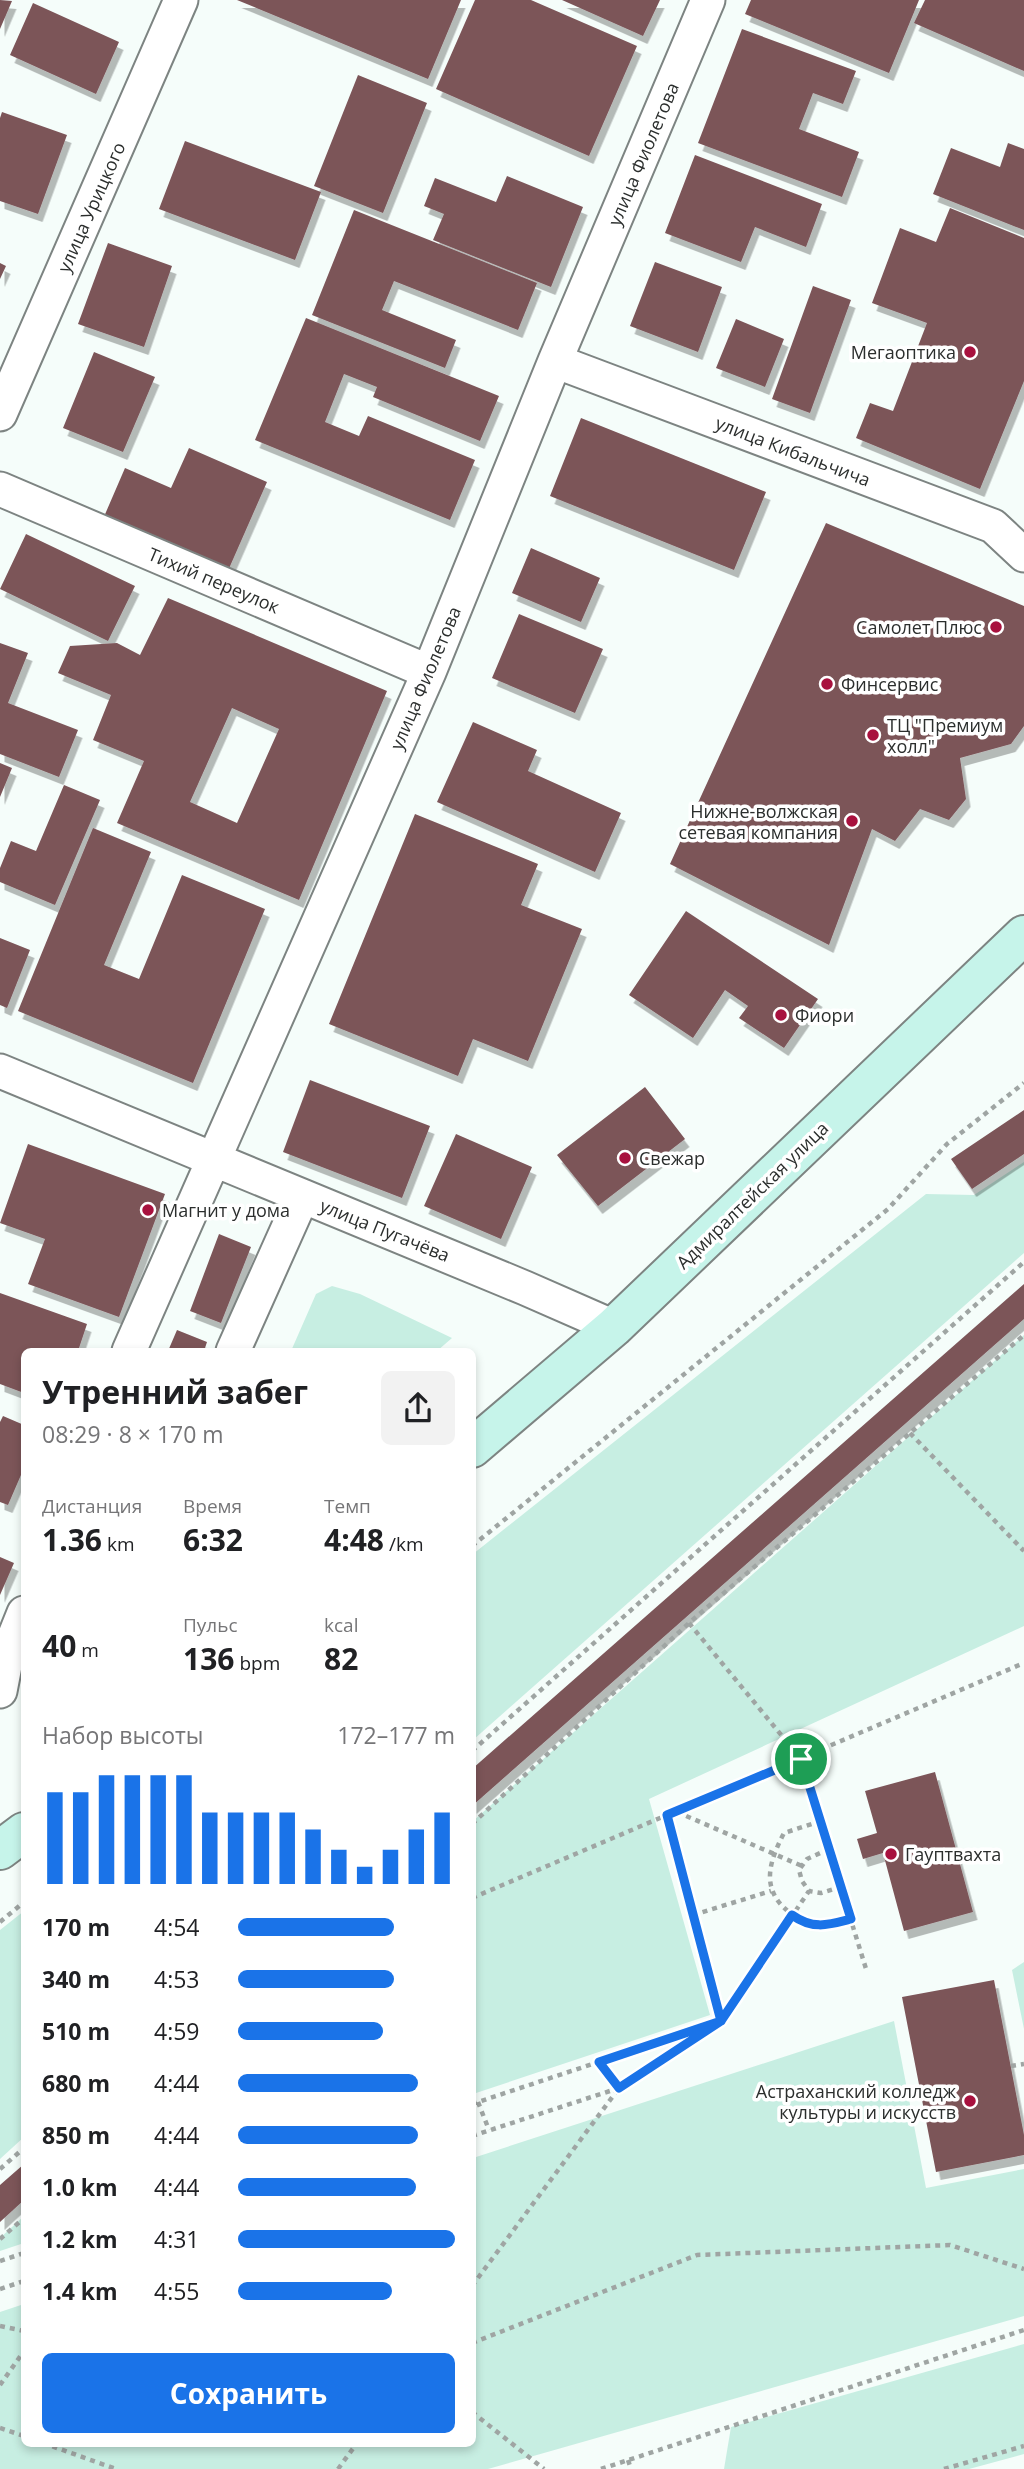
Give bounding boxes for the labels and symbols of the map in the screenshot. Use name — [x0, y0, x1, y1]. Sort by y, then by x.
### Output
street label: улица Фиолетова — [602, 79, 684, 229]
street label: улица Урицкого — [52, 138, 130, 276]
place label: Мегаоптика — [851, 340, 956, 364]
marker: Мегаоптика — [962, 344, 978, 360]
street label: улица Кибальчича — [712, 410, 874, 492]
street label: Тихий переулок — [145, 542, 284, 619]
street label: улица Фиолетова — [384, 603, 466, 753]
place label: Самолет Плюс — [856, 615, 982, 639]
marker: Самолет Плюс — [988, 619, 1004, 635]
place label: Финсервис — [841, 672, 939, 696]
marker: Финсервис — [819, 676, 835, 692]
place label: ТЦ "Премиум холл" — [887, 713, 1003, 758]
marker: ТЦ "Премиум холл" — [865, 727, 881, 743]
place label: Нижне-волжская сетевая компания — [678, 799, 838, 844]
marker: Нижне-волжская сетевая компания — [844, 813, 860, 829]
place label: Фиори — [795, 1003, 854, 1027]
marker: Фиори — [773, 1007, 789, 1023]
street label: Адмиралтейская улица — [671, 1116, 833, 1274]
place label: Свежар — [639, 1146, 705, 1170]
marker: Свежар — [617, 1150, 633, 1166]
street label: улица Пугачёва — [317, 1193, 453, 1267]
place label: Магнит у дома — [162, 1198, 290, 1222]
marker: Магнит у дома — [140, 1202, 156, 1218]
pin — [771, 1729, 831, 1789]
place label: Гауптвахта — [905, 1842, 1001, 1866]
marker: Гауптвахта — [883, 1846, 899, 1862]
place label: Астраханский колледж культуры и искусств — [756, 2079, 957, 2124]
marker: Астраханский колледж культуры и искусств — [962, 2093, 978, 2109]

